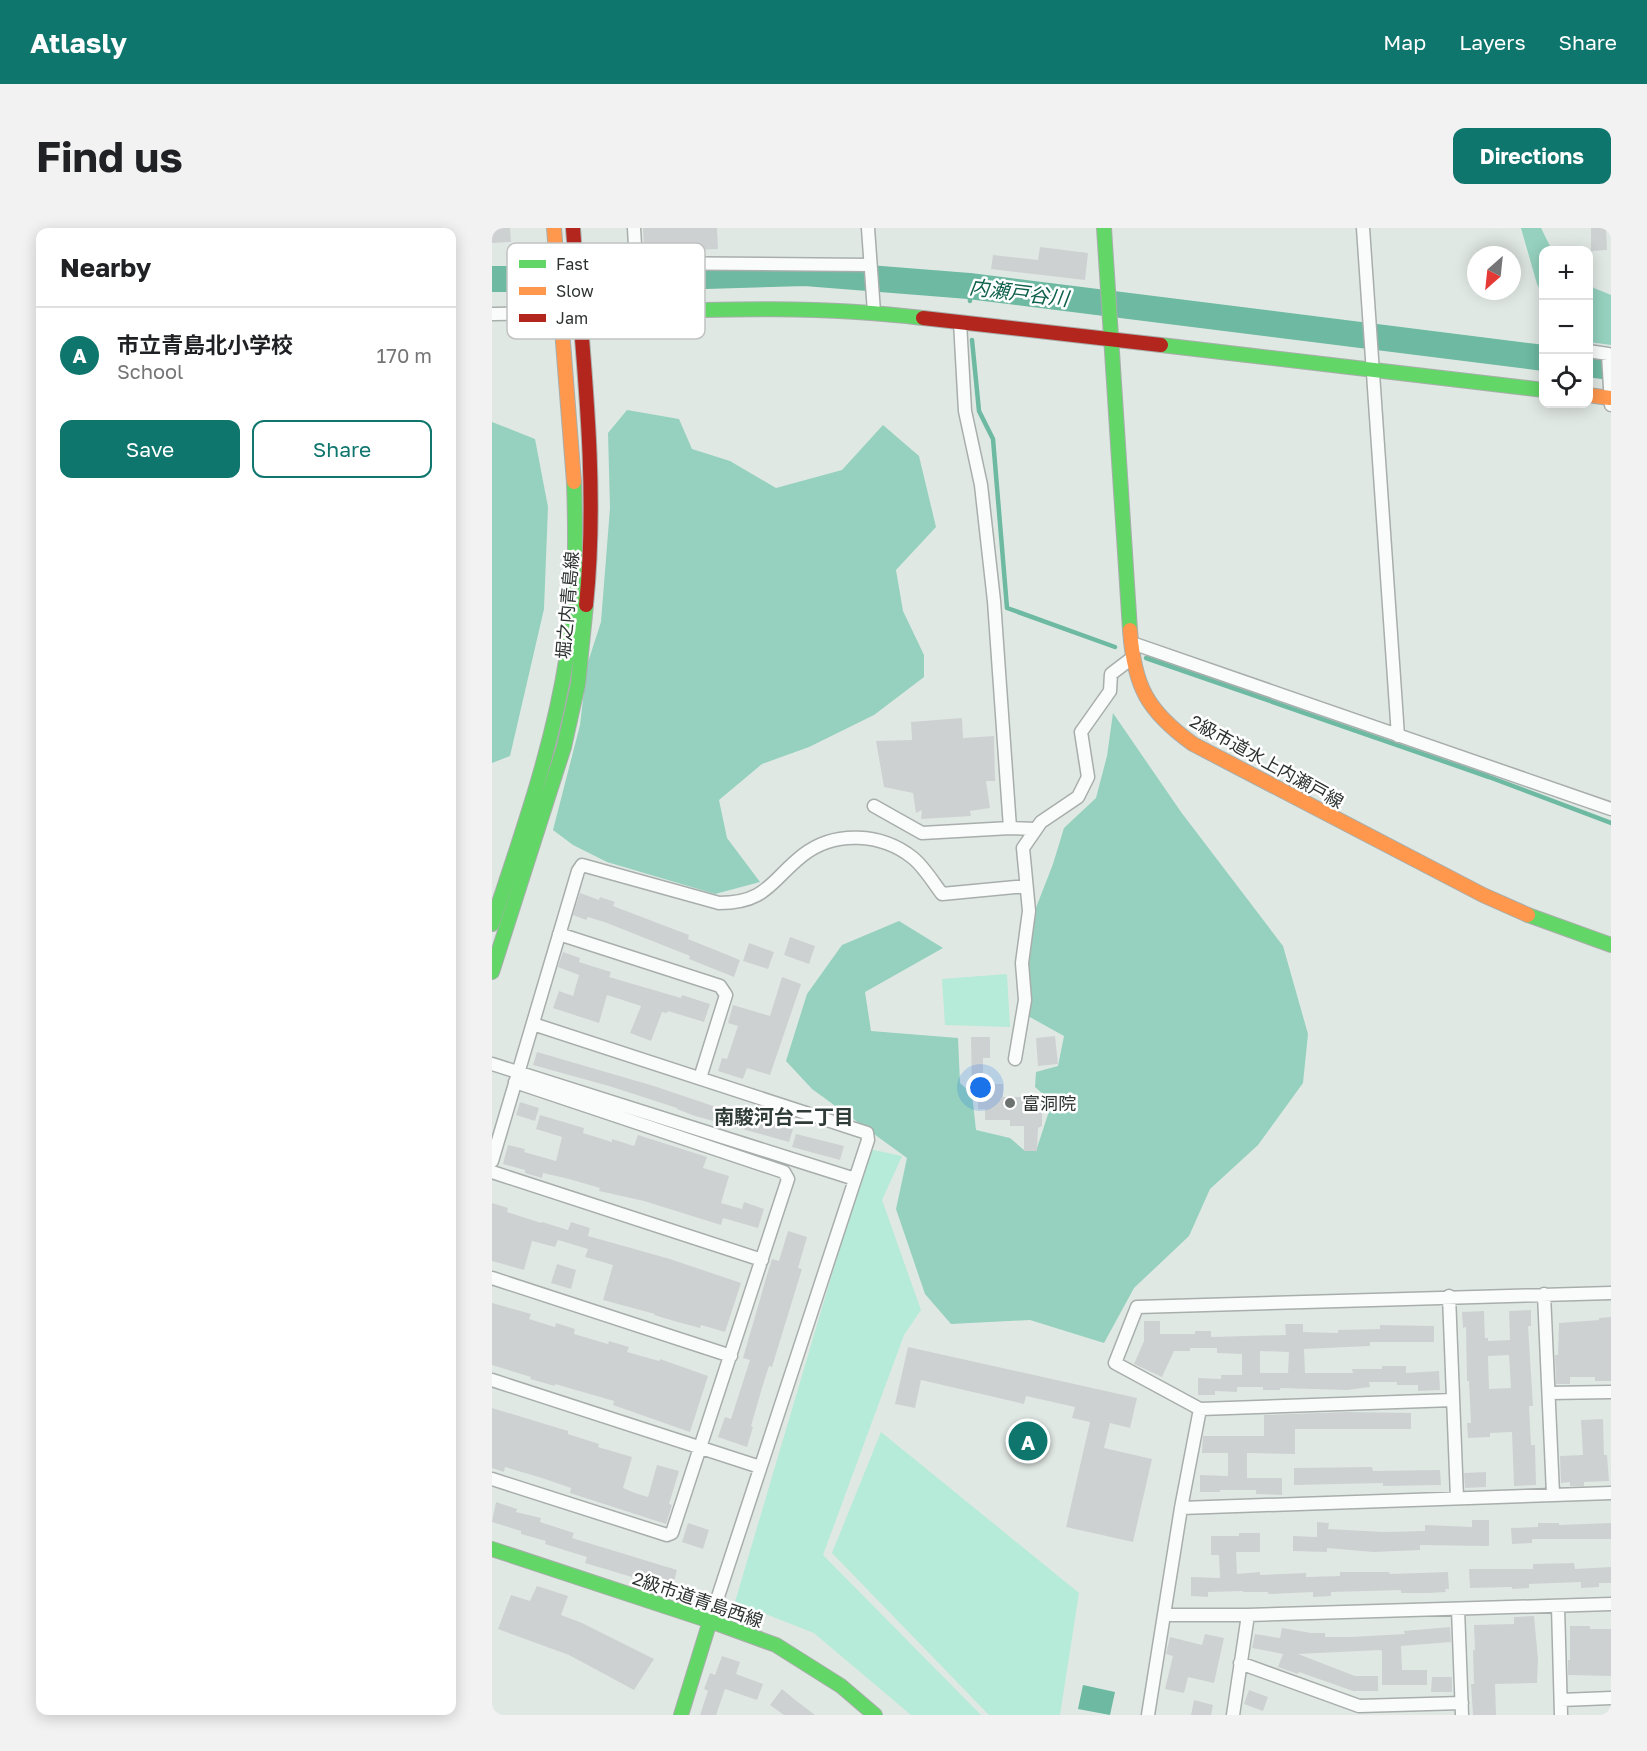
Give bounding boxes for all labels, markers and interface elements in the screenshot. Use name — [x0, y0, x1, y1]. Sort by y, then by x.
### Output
text: Atlasly — [30, 26, 127, 59]
text: Map — [1383, 29, 1426, 55]
text: Layers — [1459, 29, 1526, 55]
text: Share — [1559, 29, 1617, 55]
button: Directions — [1453, 128, 1611, 184]
text: Find us — [36, 131, 183, 181]
legend — [507, 243, 705, 339]
north arrow — [1467, 246, 1521, 300]
map controls — [1539, 246, 1593, 408]
button: + — [1539, 246, 1593, 300]
text: Nearby — [60, 252, 151, 283]
text: Fast — [556, 254, 589, 274]
water label: 内瀬戸谷川 — [968, 274, 1072, 310]
text: Slow — [556, 281, 594, 301]
button: − — [1539, 300, 1593, 354]
text: Jam — [556, 308, 588, 328]
text: 市立青島北小学校 — [117, 331, 293, 358]
text: A — [72, 343, 87, 367]
text: 170 m — [377, 343, 432, 367]
button: locate — [1539, 354, 1593, 408]
text: School — [117, 359, 183, 383]
button: Save — [60, 420, 240, 478]
button: Share — [252, 420, 432, 478]
street label: 堀之内青島線 — [551, 550, 583, 660]
street label: 2級市道水上内瀬戸線 — [1186, 710, 1348, 812]
your location — [966, 1073, 995, 1102]
place label: 富洞院 — [1022, 1092, 1076, 1114]
marker: 富洞院 — [1003, 1096, 1017, 1110]
district label: 南駿河台二丁目 — [714, 1104, 854, 1128]
pin: A — [1008, 1418, 1048, 1464]
street label: 2級市道青島西線 — [630, 1566, 766, 1632]

